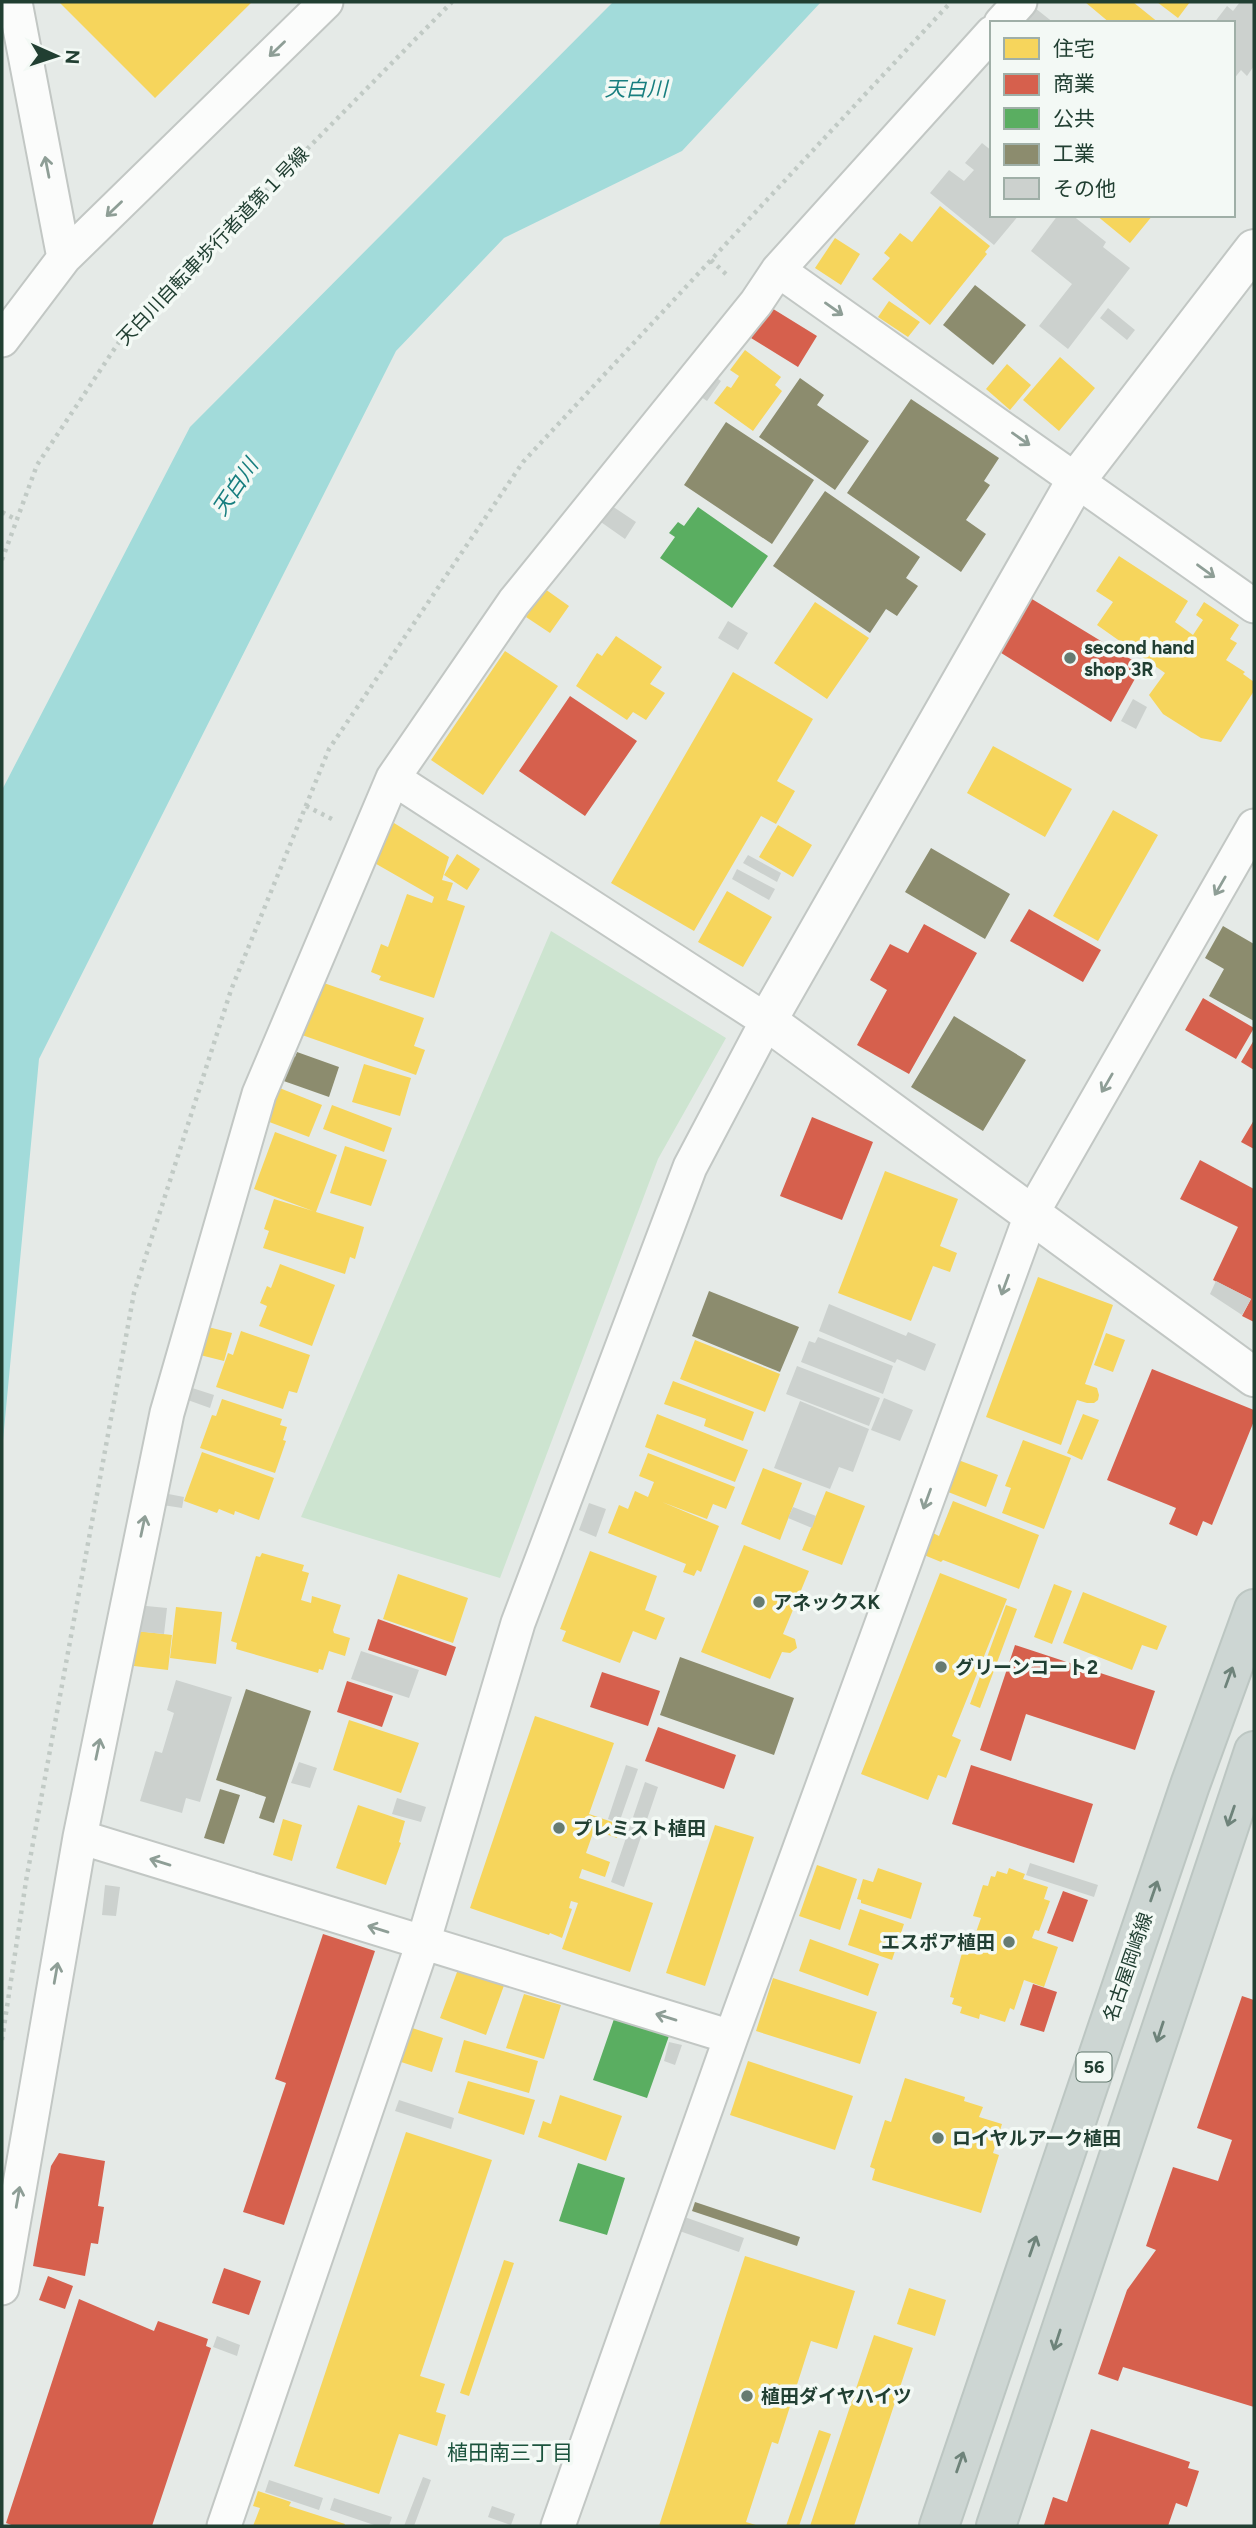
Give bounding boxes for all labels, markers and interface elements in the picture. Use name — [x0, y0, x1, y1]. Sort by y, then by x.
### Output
north arrow — [21, 21, 91, 91]
legend — [990, 21, 1235, 217]
text: 住宅 — [1053, 36, 1095, 61]
one-way arrow — [269, 41, 286, 58]
text: N — [61, 49, 84, 65]
text: 商業 — [1053, 71, 1095, 96]
water label: 天白川 — [605, 76, 669, 101]
text: 公共 — [1053, 106, 1095, 131]
text: 工業 — [1053, 141, 1095, 166]
street label: 天白川自転車歩行者道第１号線 — [112, 142, 314, 350]
one-way arrow — [40, 156, 53, 178]
text: その他 — [1053, 176, 1116, 201]
one-way arrow — [106, 200, 123, 217]
one-way arrow — [824, 302, 843, 316]
one-way arrow — [1011, 432, 1030, 446]
water label: 天白川 — [207, 452, 264, 520]
one-way arrow — [1196, 564, 1215, 578]
place label: second hand shop 3R — [1084, 636, 1194, 681]
marker: second hand shop 3R — [1062, 650, 1078, 666]
one-way arrow — [1213, 875, 1227, 895]
one-way arrow — [1100, 1072, 1114, 1092]
one-way arrow — [998, 1274, 1010, 1296]
one-way arrow — [920, 1488, 932, 1510]
one-way arrow — [137, 1515, 151, 1538]
place label: アネックスK — [773, 1591, 880, 1614]
marker: アネックスK — [751, 1594, 767, 1610]
place label: グリーンコート2 — [955, 1656, 1098, 1679]
marker: グリーンコート2 — [933, 1659, 949, 1675]
one-way arrow — [1224, 1666, 1237, 1688]
one-way arrow — [91, 1738, 105, 1761]
one-way arrow — [1224, 1804, 1236, 1826]
place label: プレミスト植田 — [573, 1817, 706, 1840]
marker: プレミスト植田 — [551, 1820, 567, 1836]
one-way arrow — [150, 1855, 172, 1868]
one-way arrow — [1149, 1881, 1161, 1903]
street label: 名古屋岡崎線 — [1099, 1909, 1157, 2025]
one-way arrow — [367, 1922, 389, 1935]
place label: エスポア植田 — [881, 1931, 995, 1954]
marker: エスポア植田 — [1001, 1934, 1017, 1950]
one-way arrow — [50, 1962, 63, 1985]
one-way arrow — [655, 2010, 677, 2023]
one-way arrow — [1153, 2020, 1165, 2042]
road number: 56 — [1076, 2052, 1112, 2082]
place label: ロイヤルアーク植田 — [952, 2127, 1121, 2150]
marker: ロイヤルアーク植田 — [930, 2130, 946, 2146]
one-way arrow — [11, 2186, 25, 2209]
one-way arrow — [1028, 2236, 1041, 2258]
one-way arrow — [1050, 2329, 1062, 2351]
place label: 植田ダイヤハイツ — [761, 2385, 912, 2408]
marker: 植田ダイヤハイツ — [739, 2388, 755, 2404]
district label: 植田南三丁目 — [447, 2440, 573, 2465]
one-way arrow — [955, 2451, 968, 2473]

